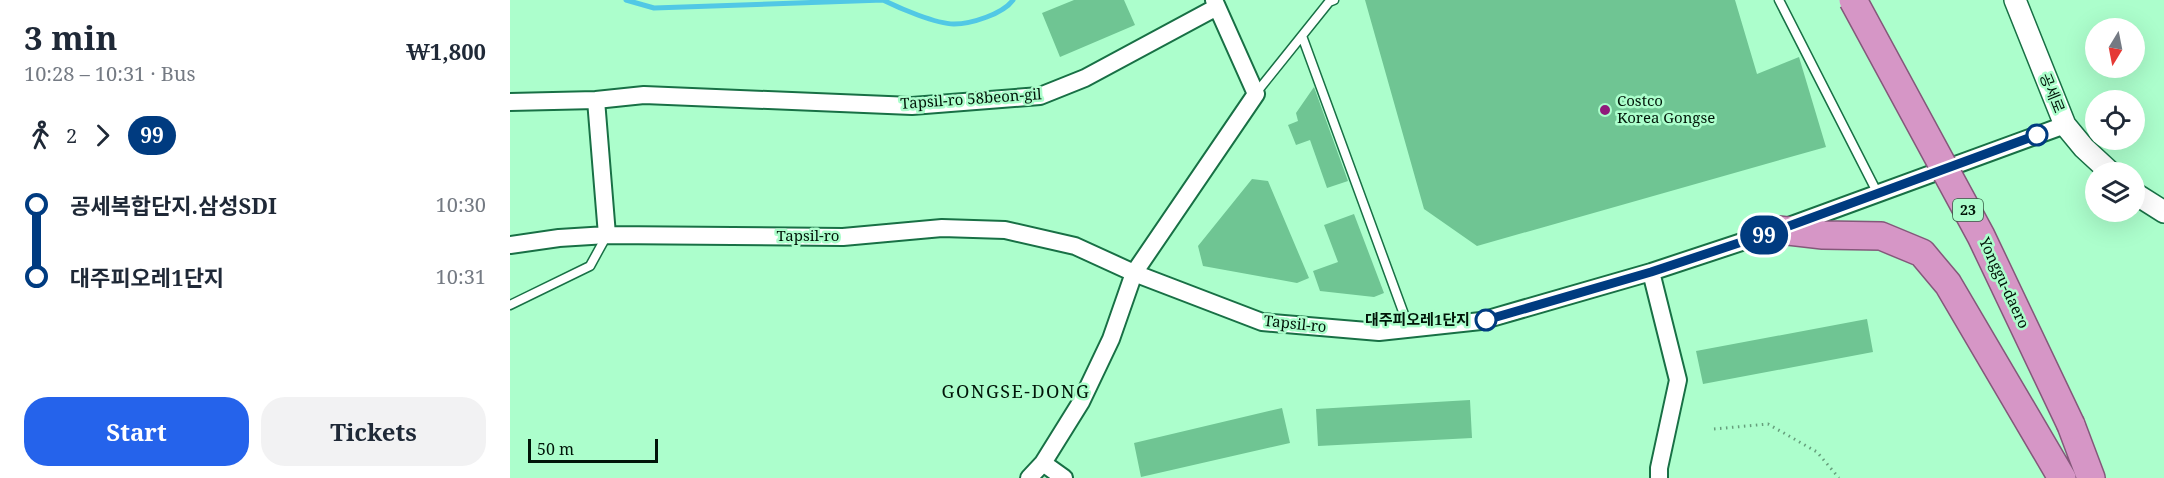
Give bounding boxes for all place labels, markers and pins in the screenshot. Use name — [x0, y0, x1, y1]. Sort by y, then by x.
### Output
place label: Costco Korea Gongse — [1617, 90, 1715, 127]
marker: Costco Korea Gongse — [1598, 103, 1612, 117]
unlabelled marker — [2026, 124, 2048, 146]
place label: 대주피오레1단지 — [1365, 309, 1470, 329]
marker: 대주피오레1단지 — [1475, 309, 1497, 331]

